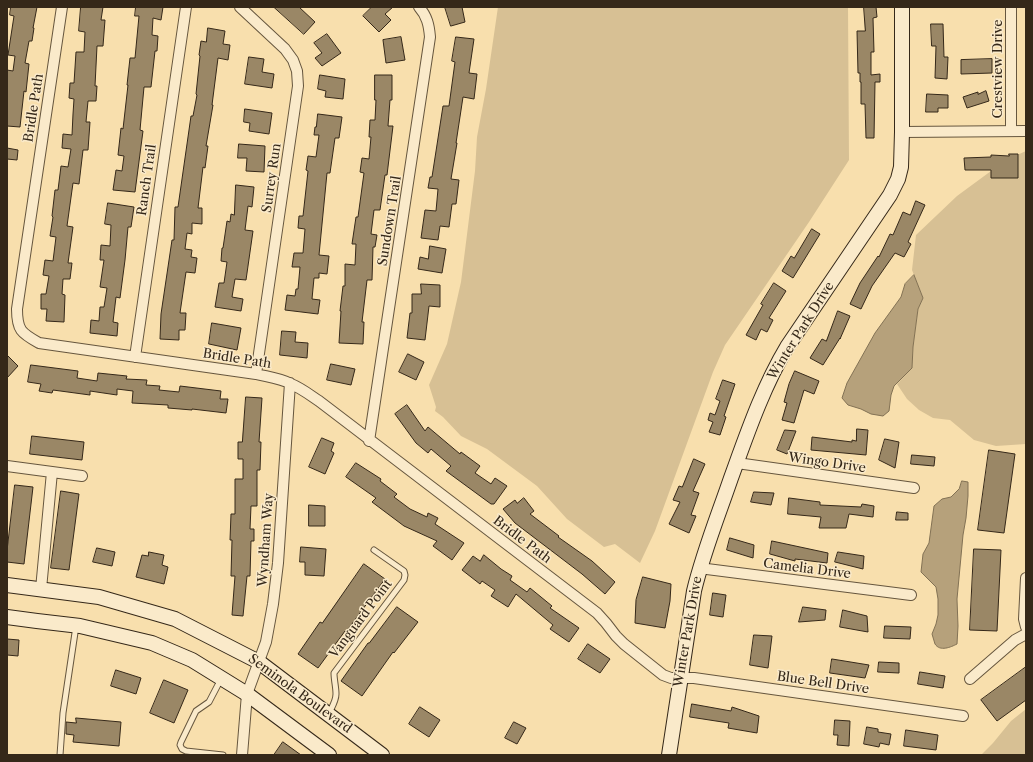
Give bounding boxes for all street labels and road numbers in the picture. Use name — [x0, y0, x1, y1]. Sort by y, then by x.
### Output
street label: Crestview Drive — [990, 20, 1006, 118]
street label: Bridle Path — [21, 73, 47, 143]
street label: Surrey Run — [259, 142, 285, 214]
street label: Ranch Trail — [134, 143, 160, 217]
street label: Sundown Trail — [375, 175, 405, 267]
street label: Winter Park Drive — [765, 279, 837, 383]
street label: Bridle Path — [202, 346, 272, 372]
street label: Wingo Drive — [787, 450, 867, 476]
street label: Wyndham Way — [255, 492, 277, 588]
street label: Bridle Path — [490, 513, 554, 567]
street label: Camelia Drive — [762, 556, 852, 582]
street label: Winter Park Drive — [671, 575, 705, 689]
street label: Vanguard Point — [326, 577, 396, 661]
street label: Seminola Boulevard — [245, 651, 355, 737]
street label: Blue Bell Drive — [776, 669, 870, 697]

